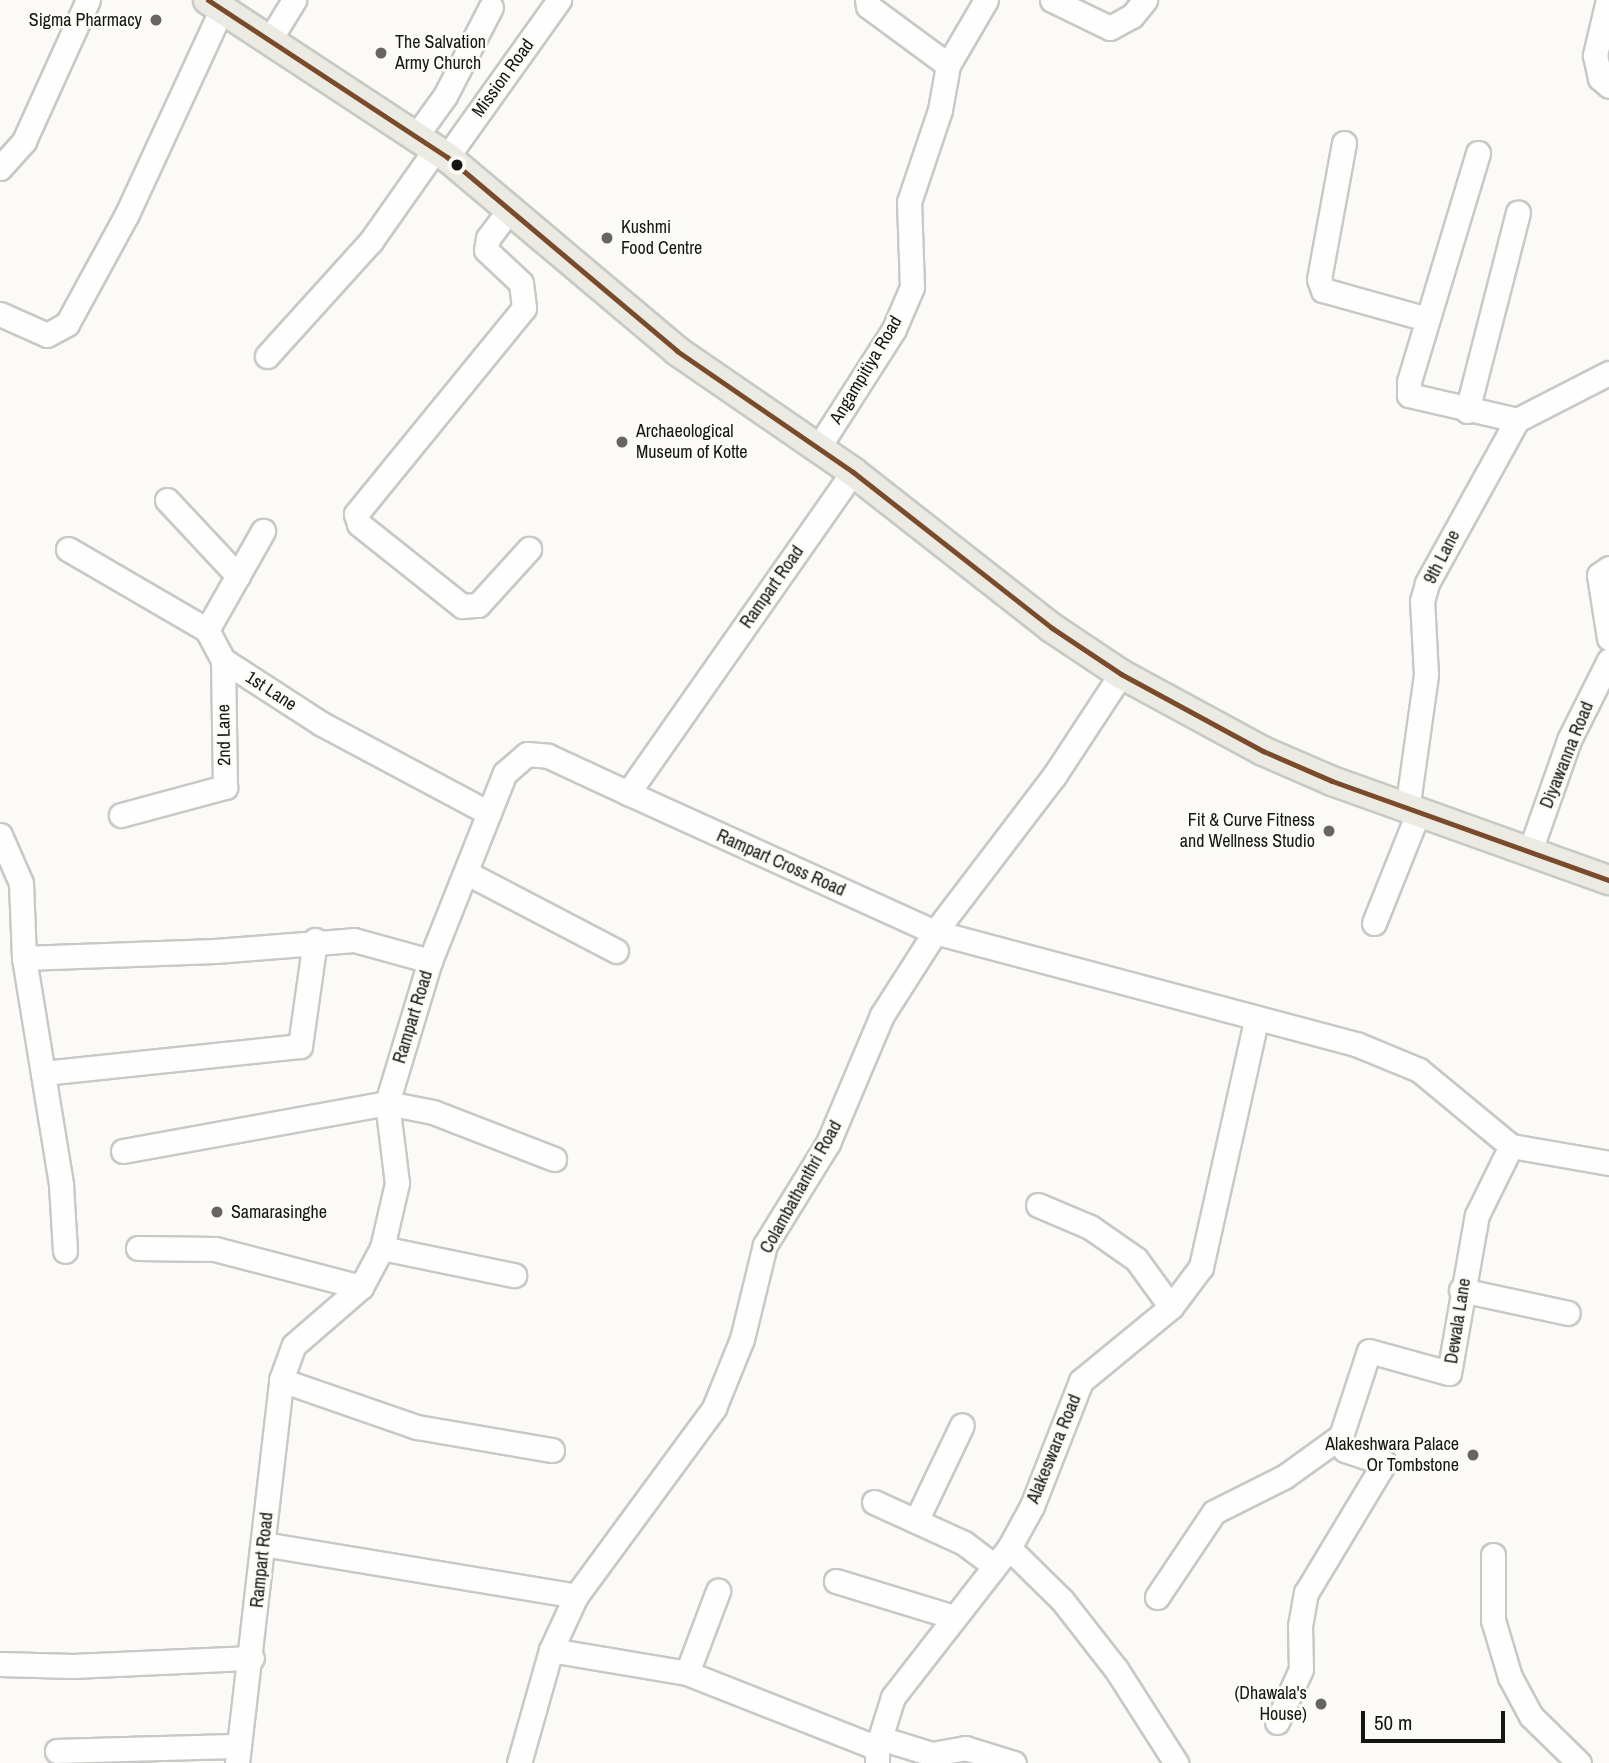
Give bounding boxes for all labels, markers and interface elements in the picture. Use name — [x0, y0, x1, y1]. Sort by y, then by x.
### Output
place label: Sigma Pharmacy — [29, 9, 142, 31]
marker: Sigma Pharmacy — [148, 12, 164, 28]
place label: The Salvation Army Church — [395, 32, 486, 74]
street label: Mission Road — [468, 35, 538, 121]
marker: The Salvation Army Church — [373, 45, 389, 61]
unlabelled marker — [450, 158, 464, 172]
place label: Kushmi Food Centre — [621, 217, 702, 260]
marker: Kushmi Food Centre — [599, 230, 615, 246]
street label: Angampitiya Road — [825, 312, 907, 428]
place label: Archaeological Museum of Kotte — [636, 421, 748, 464]
marker: Archaeological Museum of Kotte — [614, 434, 630, 450]
street label: 9th Lane — [1419, 527, 1465, 587]
street label: Rampart Road — [736, 541, 808, 633]
street label: 1st Lane — [241, 667, 301, 715]
street label: Diyawanna Road — [1536, 698, 1598, 812]
street label: 2nd Lane — [213, 704, 235, 766]
place label: Fit & Curve Fitness and Wellness Studio — [1180, 810, 1315, 852]
marker: Fit & Curve Fitness and Wellness Studio — [1321, 823, 1337, 839]
street label: Rampart Cross Road — [713, 825, 849, 901]
street label: Rampart Road — [389, 968, 437, 1066]
street label: Colambathanthri Road — [756, 1117, 846, 1257]
place label: Samarasinghe — [231, 1201, 327, 1223]
marker: Samarasinghe — [209, 1204, 225, 1220]
street label: Dewala Lane — [1441, 1277, 1475, 1365]
street label: Alakeswara Road — [1022, 1391, 1086, 1507]
place label: Alakeshwara Palace Or Tombstone — [1325, 1434, 1459, 1476]
marker: Alakeshwara Palace Or Tombstone — [1465, 1447, 1481, 1463]
street label: Rampart Road — [246, 1511, 278, 1609]
place label: (Dhawala's House) — [1234, 1683, 1307, 1726]
marker: (Dhawala's House) — [1313, 1696, 1329, 1712]
scale bar — [1364, 1696, 1508, 1740]
text: 50 m — [1374, 1708, 1412, 1737]

